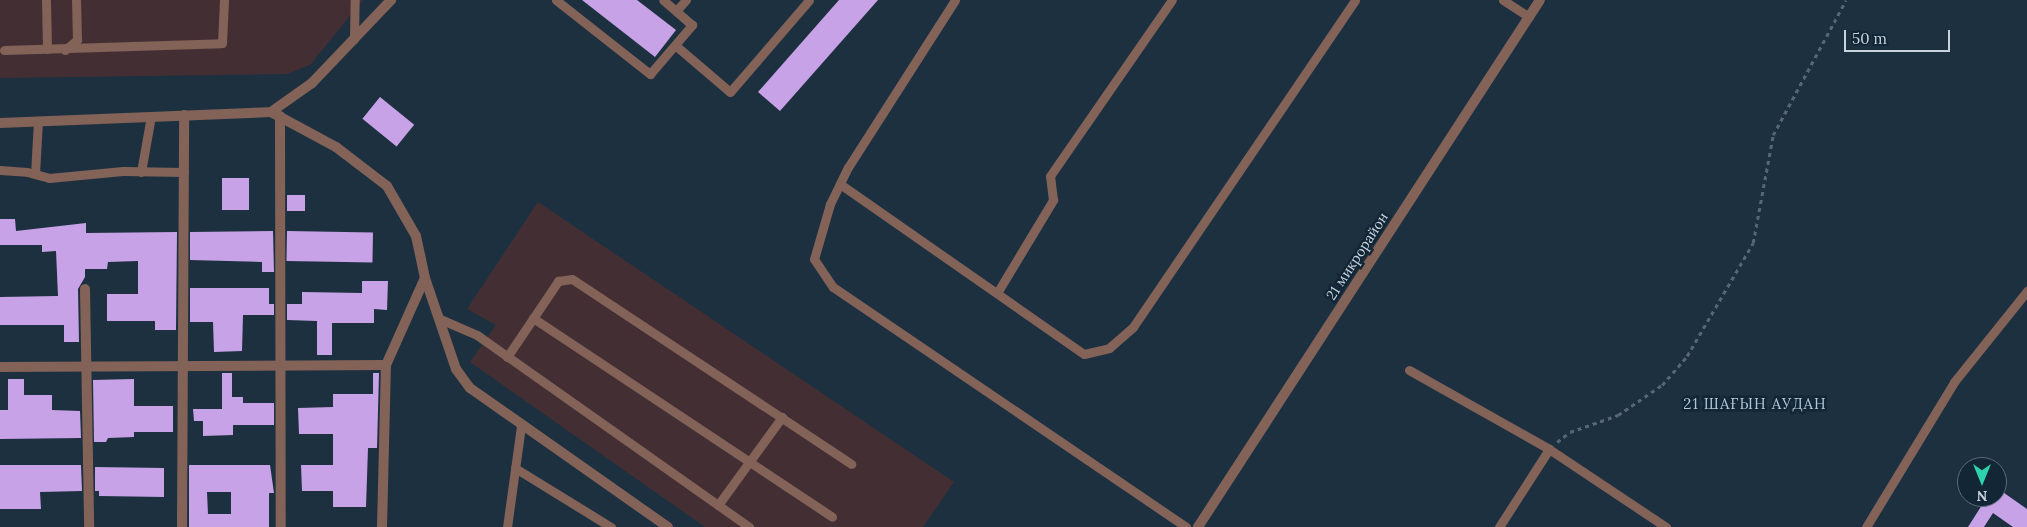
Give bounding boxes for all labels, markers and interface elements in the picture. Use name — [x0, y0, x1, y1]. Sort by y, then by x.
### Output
scale bar — [1847, 20, 1953, 52]
text: 50 m — [1852, 29, 1887, 48]
street label: 21 микрорайон — [1323, 209, 1391, 303]
district label: 21 ШАҒЫН АУДАН — [1682, 395, 1828, 413]
north arrow — [1957, 457, 2007, 507]
text: N — [1977, 487, 1987, 505]

